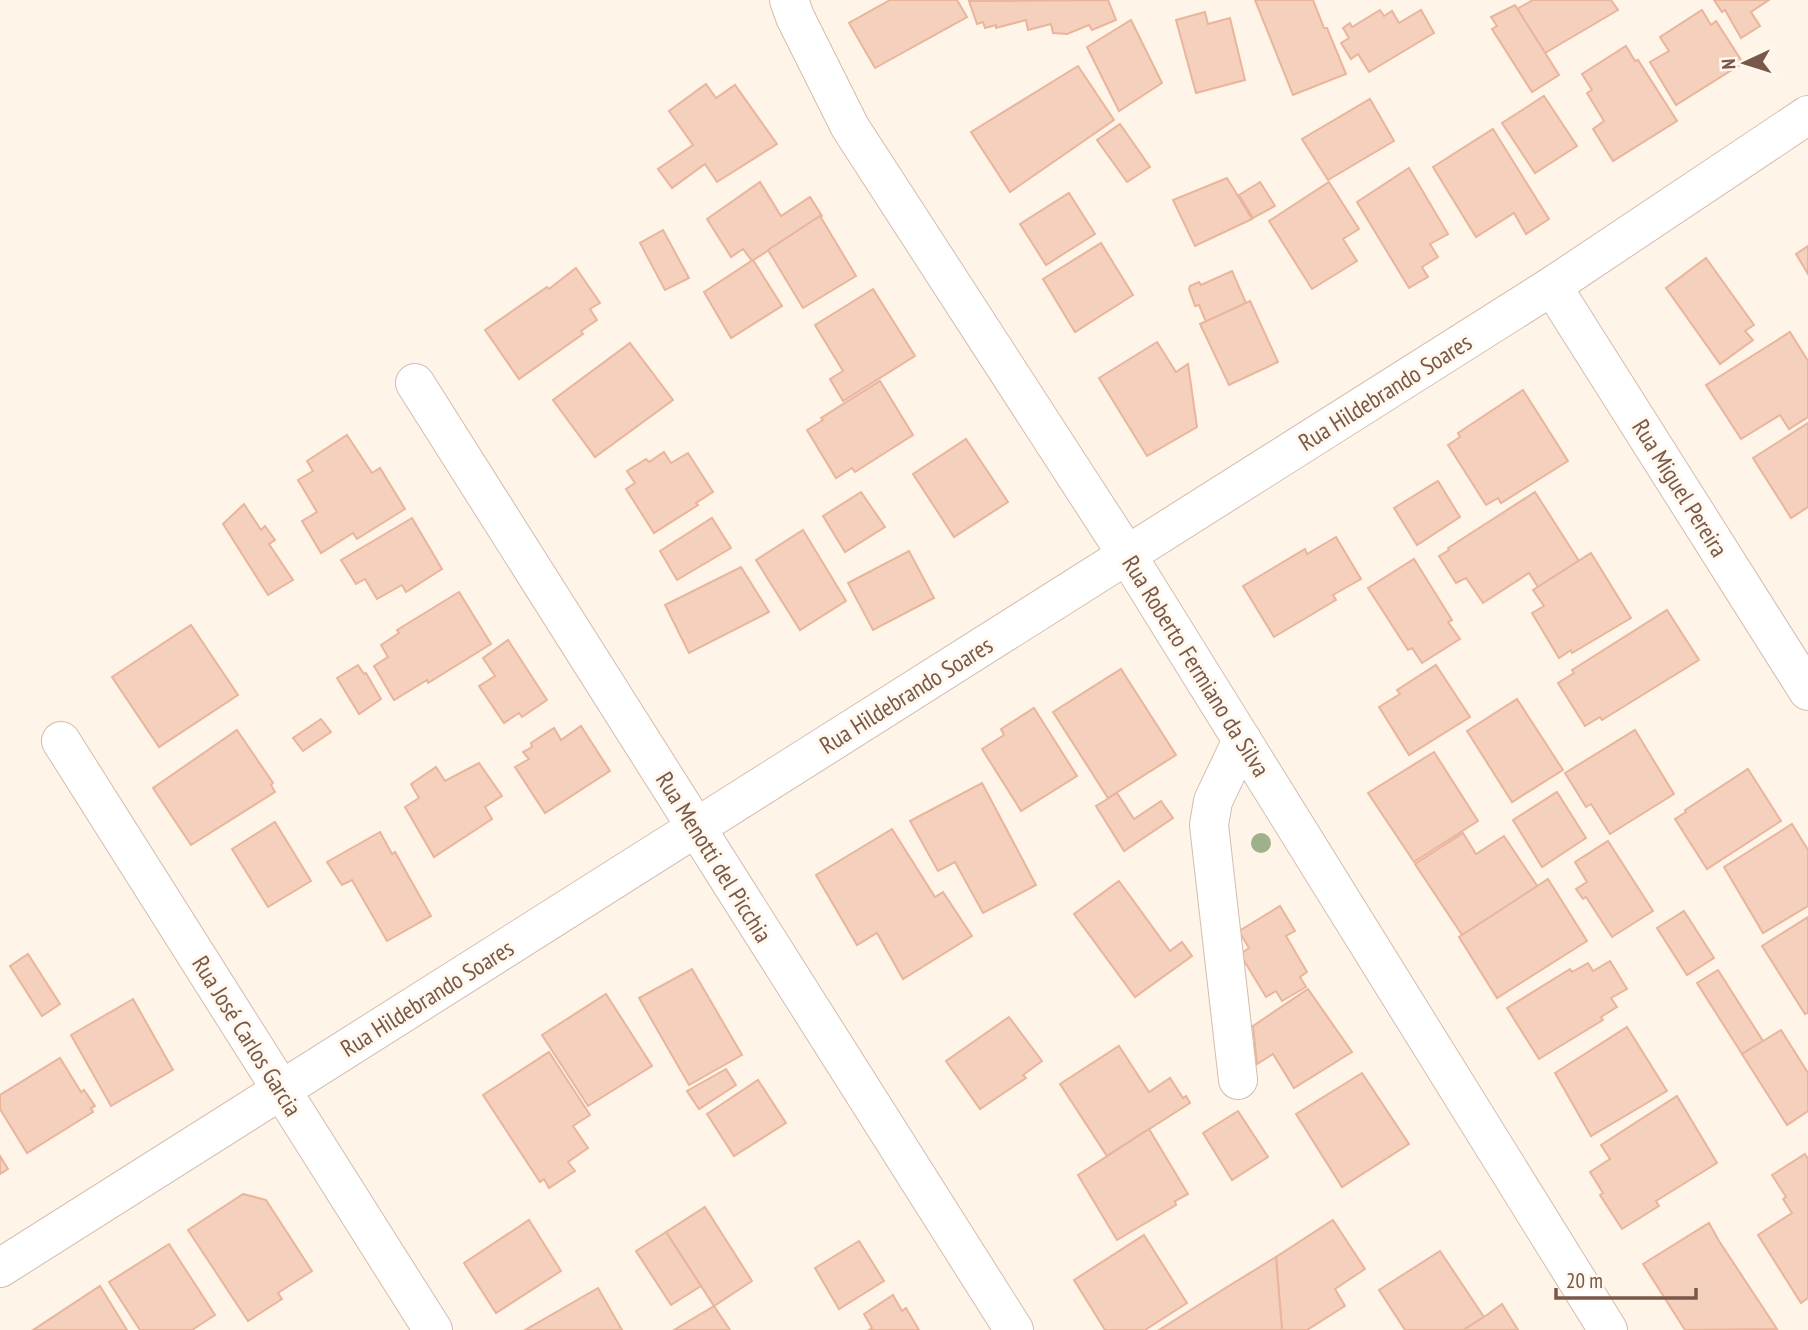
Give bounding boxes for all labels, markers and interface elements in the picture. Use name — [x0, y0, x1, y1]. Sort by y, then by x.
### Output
north arrow — [1710, 28, 1780, 98]
text: N — [1716, 58, 1740, 70]
street label: Rua Hildebrando Soares — [1293, 326, 1477, 458]
street label: Rua Miguel Pereira — [1625, 413, 1735, 563]
street label: Rua Roberto Fermiano da Silva — [1115, 550, 1277, 782]
street label: Rua Hildebrando Soares — [814, 629, 998, 761]
street label: Rua Menotti del Picchia — [649, 766, 779, 948]
street label: Rua Hildebrando Soares — [335, 932, 519, 1064]
street label: Rua José Carlos Garcia — [185, 950, 309, 1122]
scale bar — [1556, 1256, 1696, 1300]
text: 20 m — [1566, 1267, 1603, 1294]

